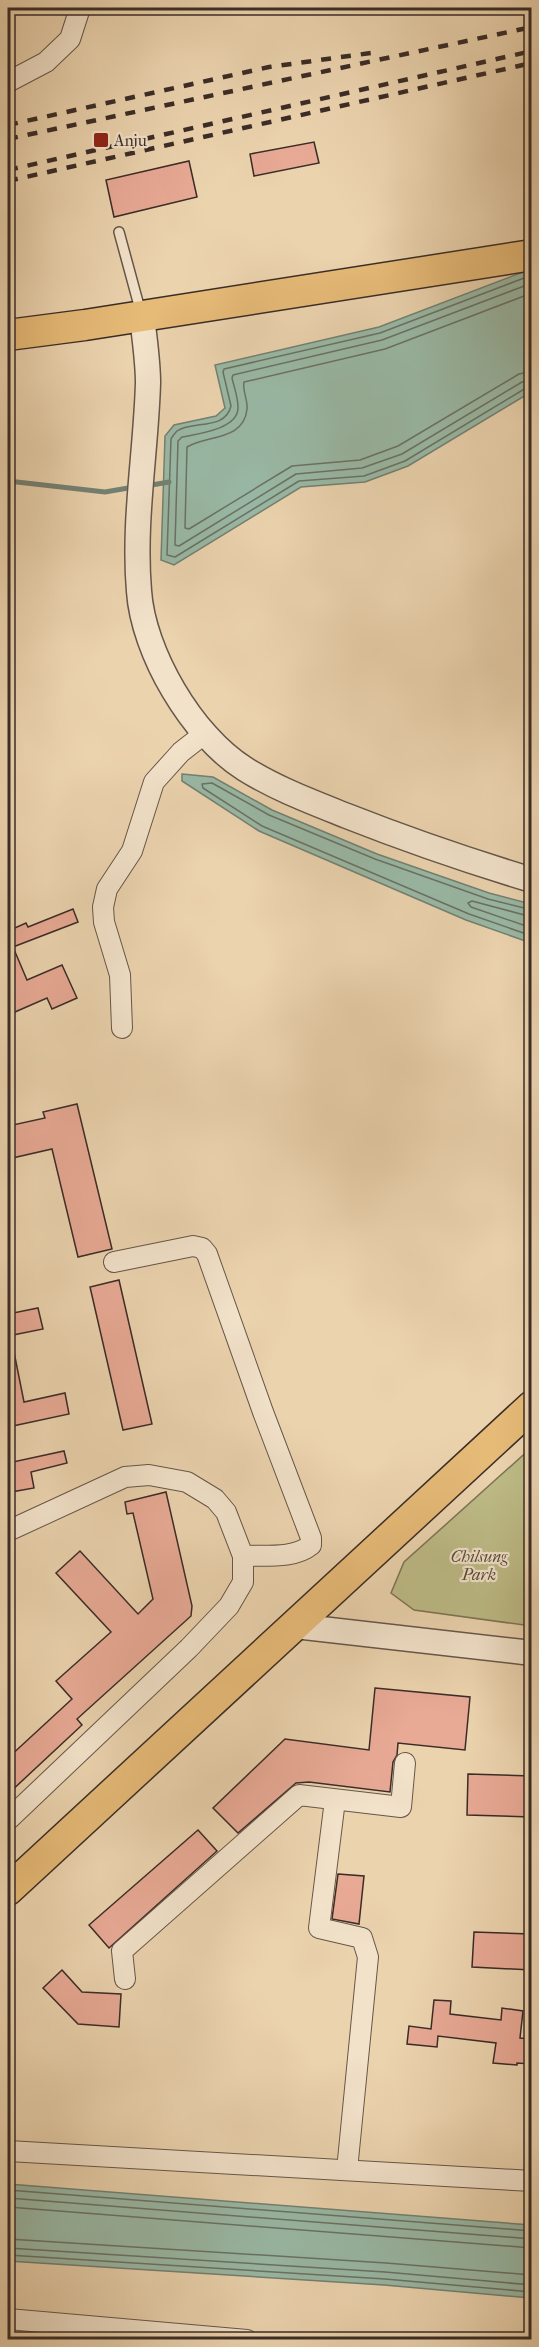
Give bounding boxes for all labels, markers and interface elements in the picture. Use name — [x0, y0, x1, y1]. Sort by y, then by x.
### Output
marker: Anju — [92, 131, 110, 149]
place label: Anju — [113, 131, 147, 150]
park label: Chilsung Park — [451, 1547, 508, 1584]

